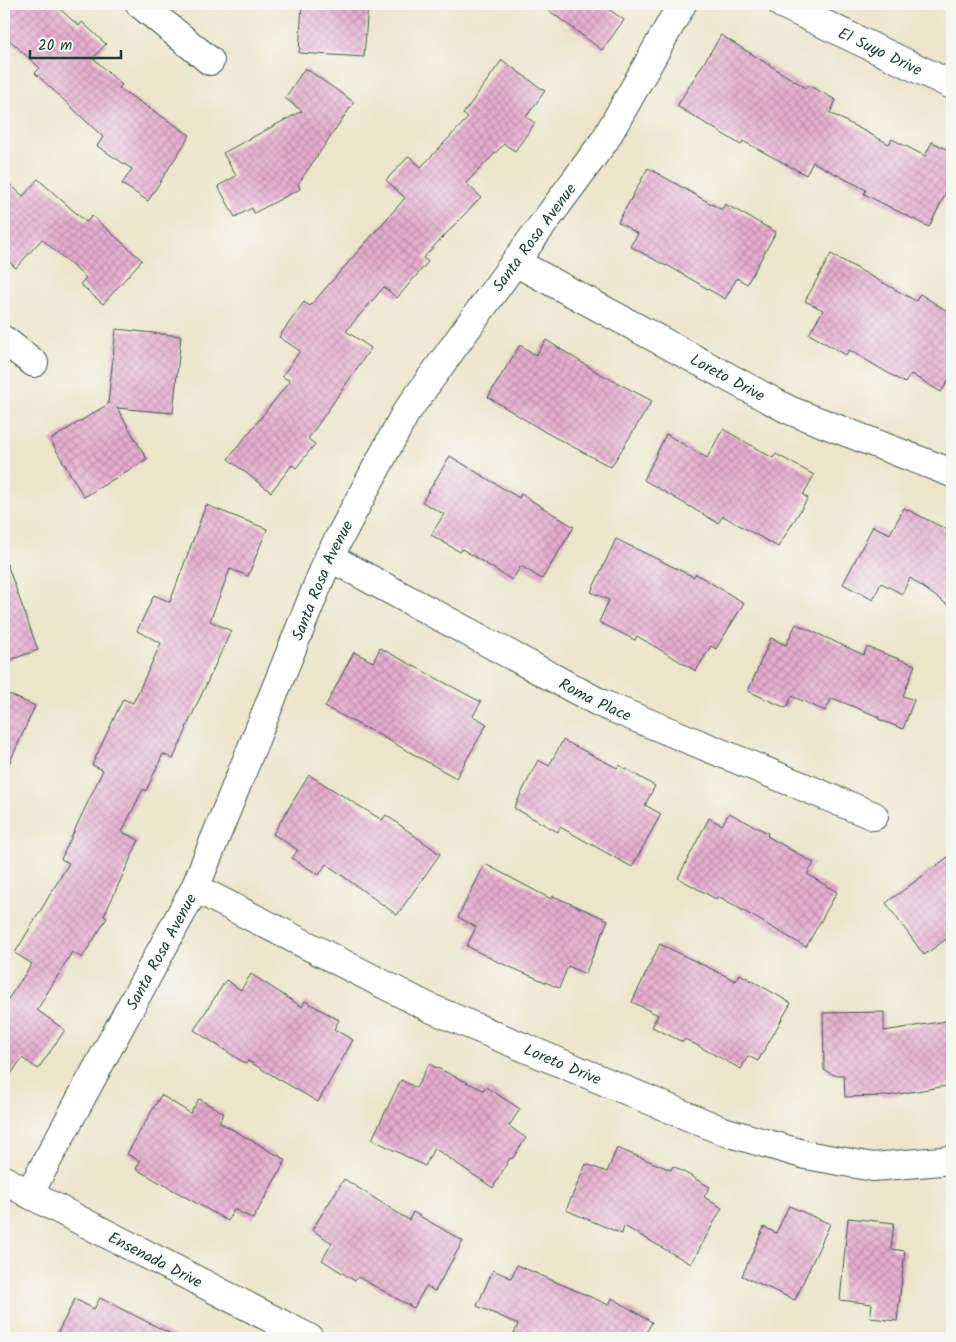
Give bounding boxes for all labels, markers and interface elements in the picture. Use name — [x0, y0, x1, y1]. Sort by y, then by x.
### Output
street label: El Suyo Drive — [834, 21, 926, 83]
scale bar — [30, 28, 121, 60]
text: 20 m — [38, 34, 72, 58]
street label: Santa Rosa Avenue — [487, 178, 583, 297]
street label: Loreto Drive — [685, 348, 769, 409]
street label: Santa Rosa Avenue — [285, 516, 360, 645]
street label: Roma Place — [554, 672, 635, 729]
street label: Santa Rosa Avenue — [120, 889, 204, 1015]
street label: Loreto Drive — [520, 1038, 605, 1093]
street label: Ensenada Drive — [103, 1226, 207, 1295]

